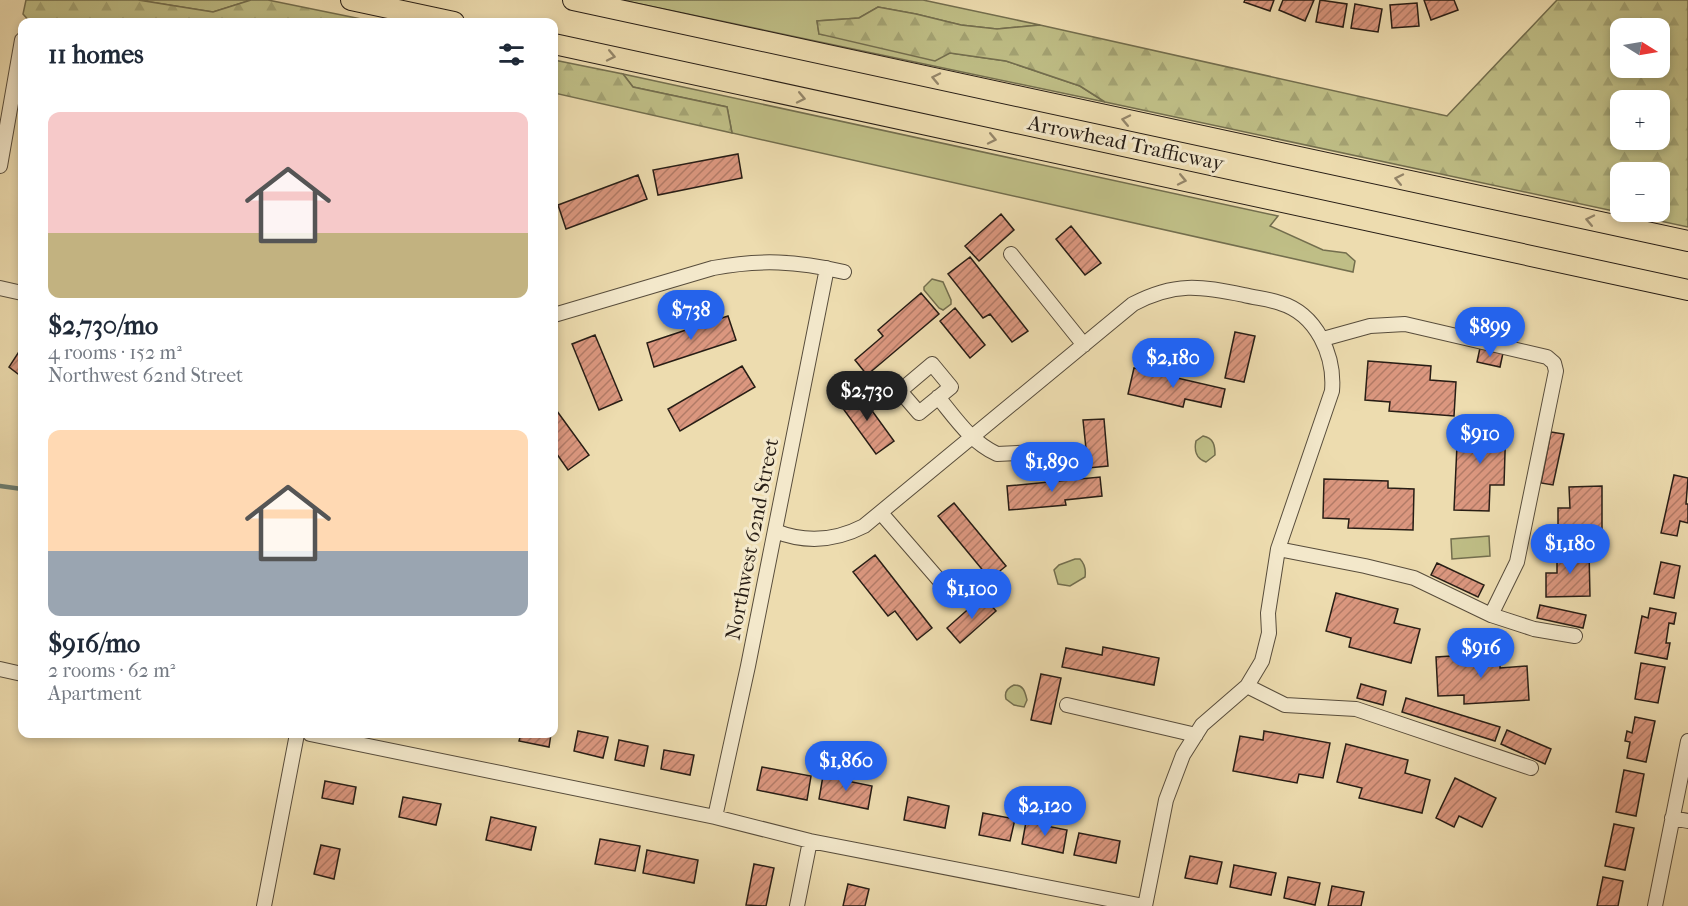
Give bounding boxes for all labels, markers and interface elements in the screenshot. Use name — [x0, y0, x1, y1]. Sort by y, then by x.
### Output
north arrow — [1610, 18, 1670, 78]
map controls — [1610, 18, 1670, 222]
icon: filters — [495, 38, 528, 71]
text: 11 homes — [48, 39, 144, 70]
one-way arrow — [605, 49, 615, 62]
one-way arrow — [931, 73, 941, 86]
one-way arrow — [796, 90, 806, 103]
button: + — [1610, 90, 1670, 150]
street label: Arrowhead Trafficway — [1025, 110, 1227, 176]
one-way arrow — [1122, 114, 1132, 127]
one-way arrow — [987, 132, 997, 145]
icon: home — [234, 151, 342, 259]
button: − — [1610, 162, 1670, 222]
one-way arrow — [1177, 173, 1187, 186]
one-way arrow — [1394, 173, 1404, 186]
one-way arrow — [1585, 214, 1595, 227]
pin: $738 — [655, 290, 727, 341]
text: $738 — [672, 298, 710, 321]
pin: $899 — [1454, 307, 1526, 358]
text: $2,730/mo — [48, 310, 158, 341]
text: $899 — [1469, 315, 1511, 338]
pin: $2,180 — [1124, 338, 1222, 389]
text: 4 rooms · 152 m² — [48, 341, 182, 364]
text: $2,180 — [1146, 346, 1200, 369]
text: Northwest 62nd Street — [48, 364, 243, 387]
pin: $2,730 — [818, 371, 916, 422]
text: $2,730 — [840, 379, 894, 402]
pin: $910 — [1444, 414, 1516, 465]
text: $910 — [1460, 422, 1500, 445]
street label: Northwest 62nd Street — [721, 436, 783, 642]
pin: $1,890 — [1003, 442, 1101, 493]
text: $1,890 — [1025, 450, 1079, 473]
icon: home — [234, 469, 342, 577]
pin: $1,180 — [1521, 524, 1619, 575]
text: $1,180 — [1545, 532, 1595, 555]
pin: $1,100 — [923, 569, 1021, 620]
text: $1,100 — [946, 577, 998, 600]
text: $916/mo — [48, 628, 140, 659]
pin: $916 — [1445, 628, 1517, 679]
text: $916 — [1461, 636, 1501, 659]
text: 2 rooms · 62 m² — [48, 659, 175, 682]
text: Apartment — [48, 682, 142, 705]
pin: $1,860 — [797, 741, 895, 792]
text: $1,860 — [819, 749, 873, 772]
pin: $2,120 — [996, 786, 1094, 837]
text: $2,120 — [1018, 794, 1072, 817]

